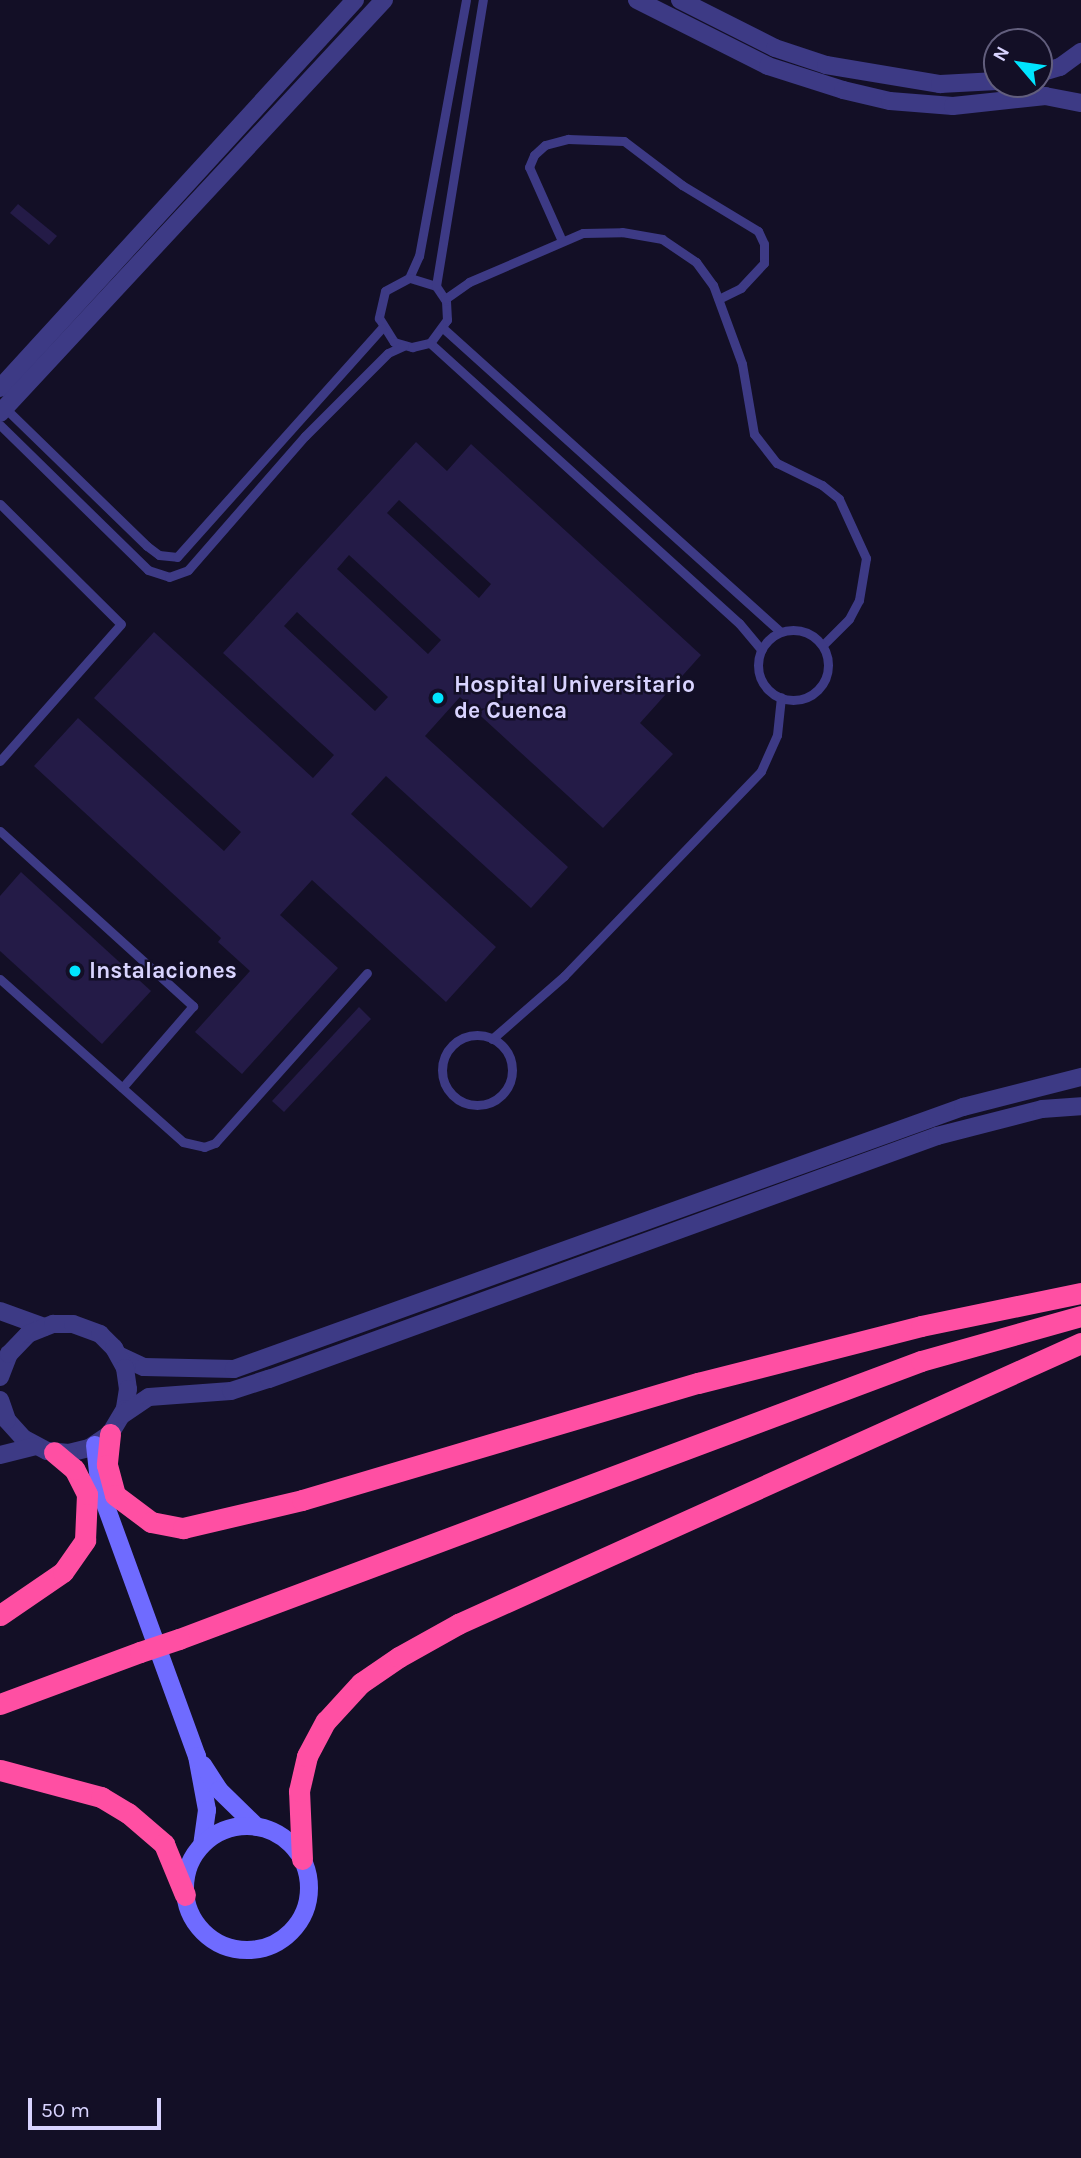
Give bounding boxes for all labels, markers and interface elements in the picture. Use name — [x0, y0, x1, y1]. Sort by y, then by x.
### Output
north arrow — [983, 28, 1053, 98]
text: N — [988, 42, 1014, 65]
place label: Hospital Universitario de Cuenca — [454, 671, 695, 725]
marker: Hospital Universitario de Cuenca — [428, 688, 448, 708]
place label: Instalaciones — [89, 957, 237, 985]
marker: Instalaciones — [67, 963, 83, 979]
scale bar — [32, 2084, 164, 2128]
text: 50 m — [41, 2098, 90, 2122]

